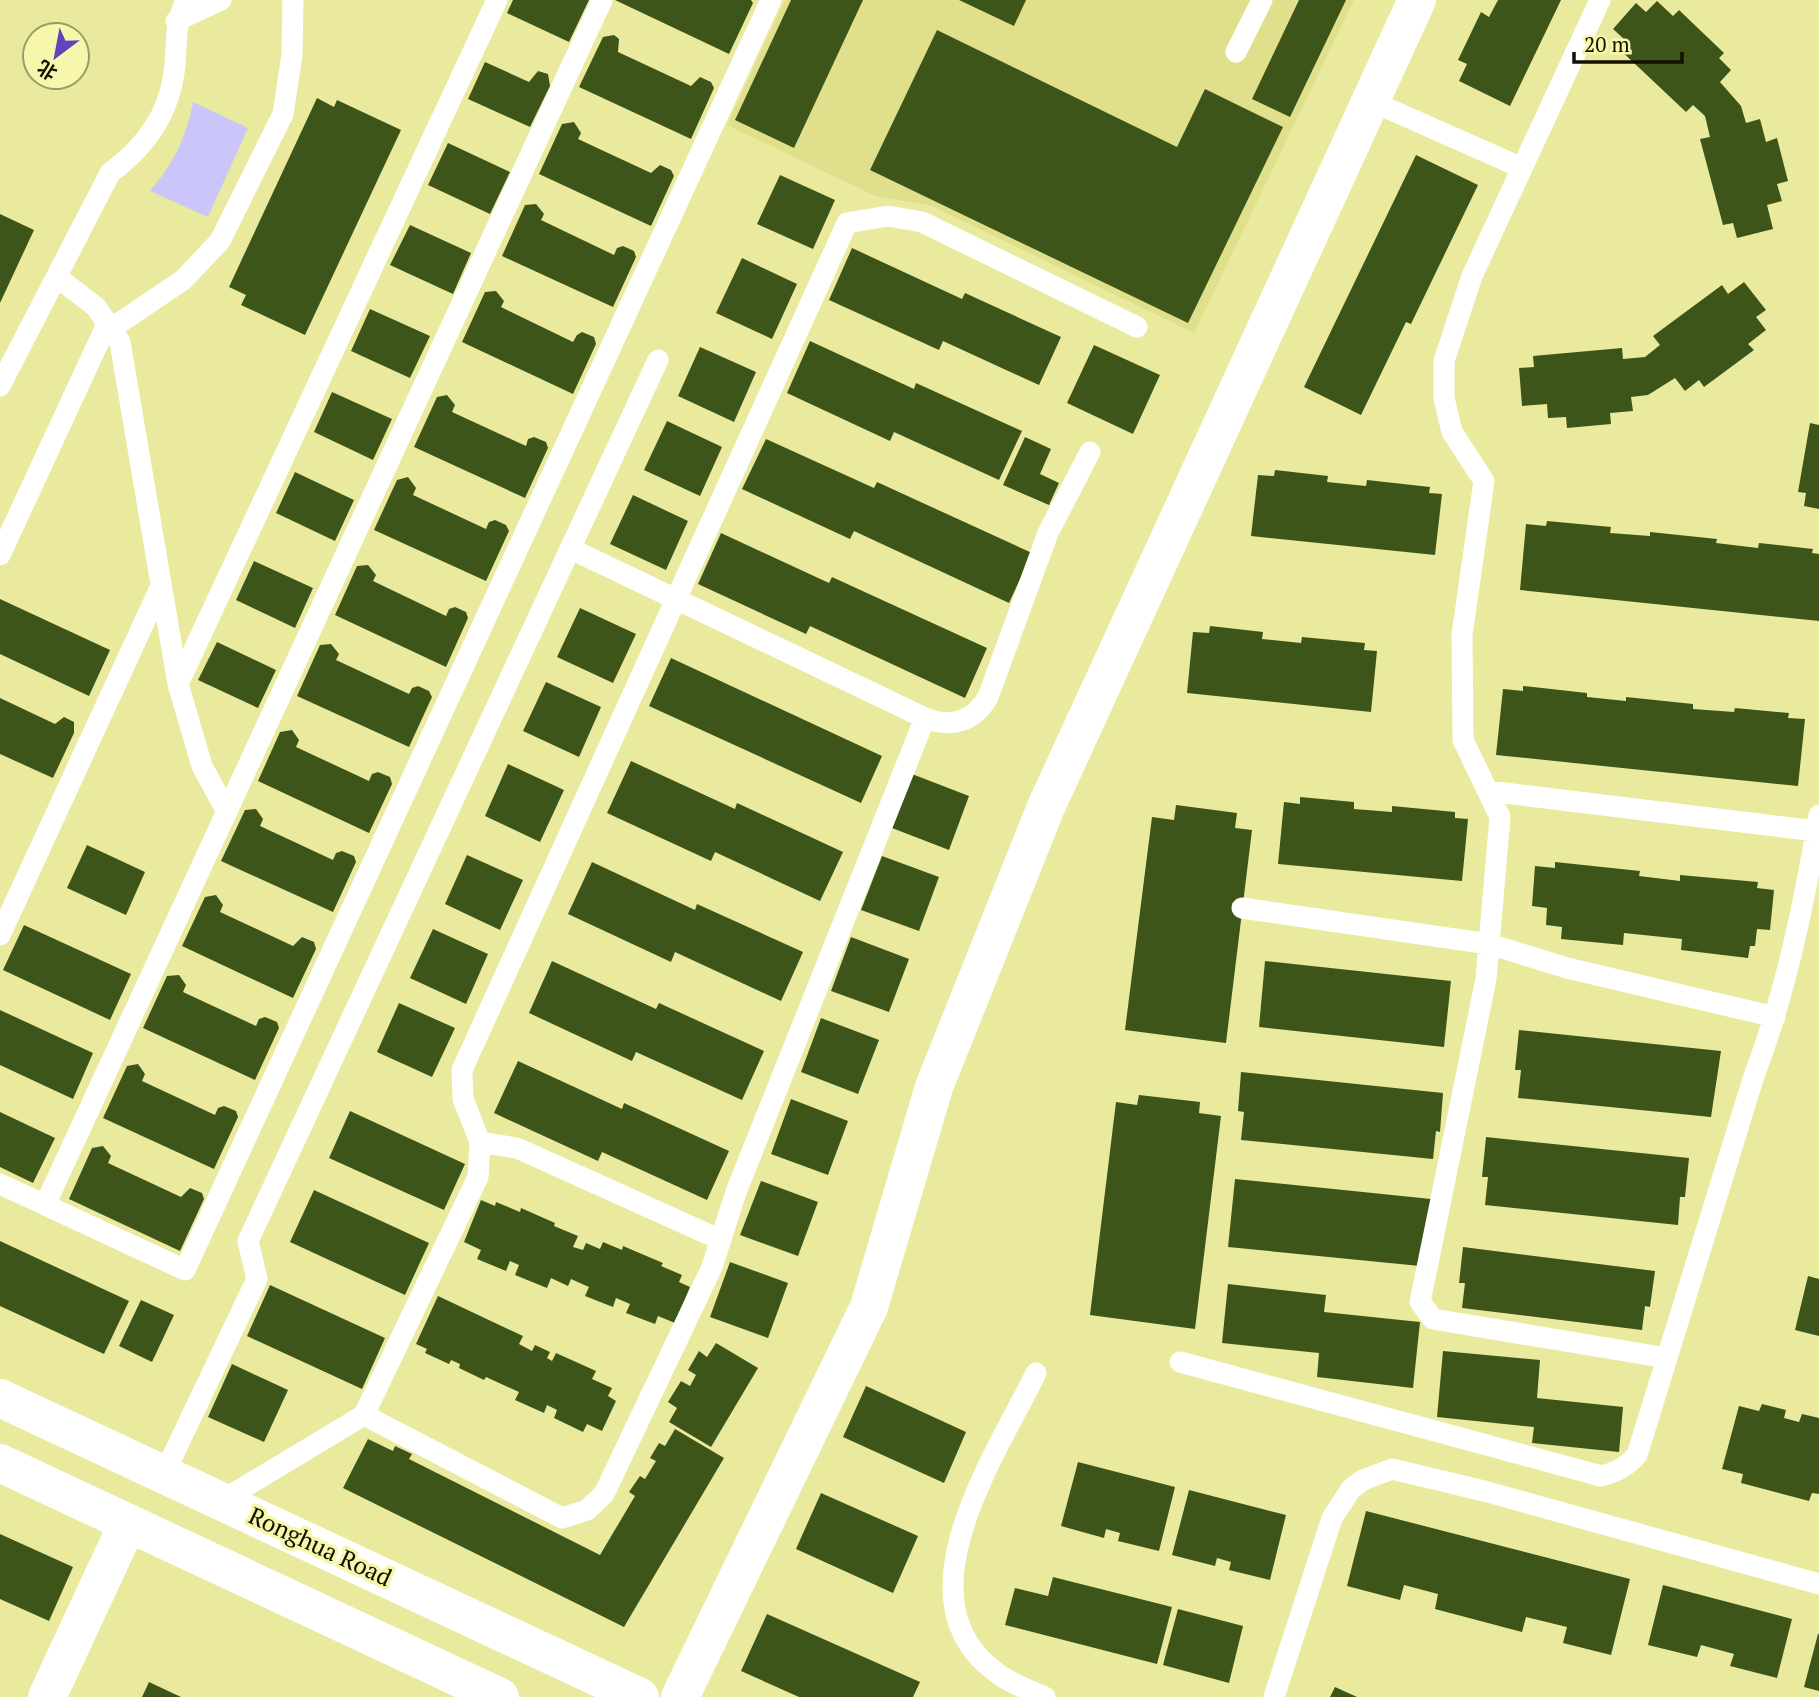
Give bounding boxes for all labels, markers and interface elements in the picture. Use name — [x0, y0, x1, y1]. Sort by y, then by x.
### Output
north arrow — [21, 21, 91, 91]
scale bar — [1574, 21, 1682, 65]
text: 20 m — [1584, 30, 1630, 58]
text: 北 — [32, 55, 61, 86]
street label: Ronghua Road — [244, 1499, 397, 1593]

